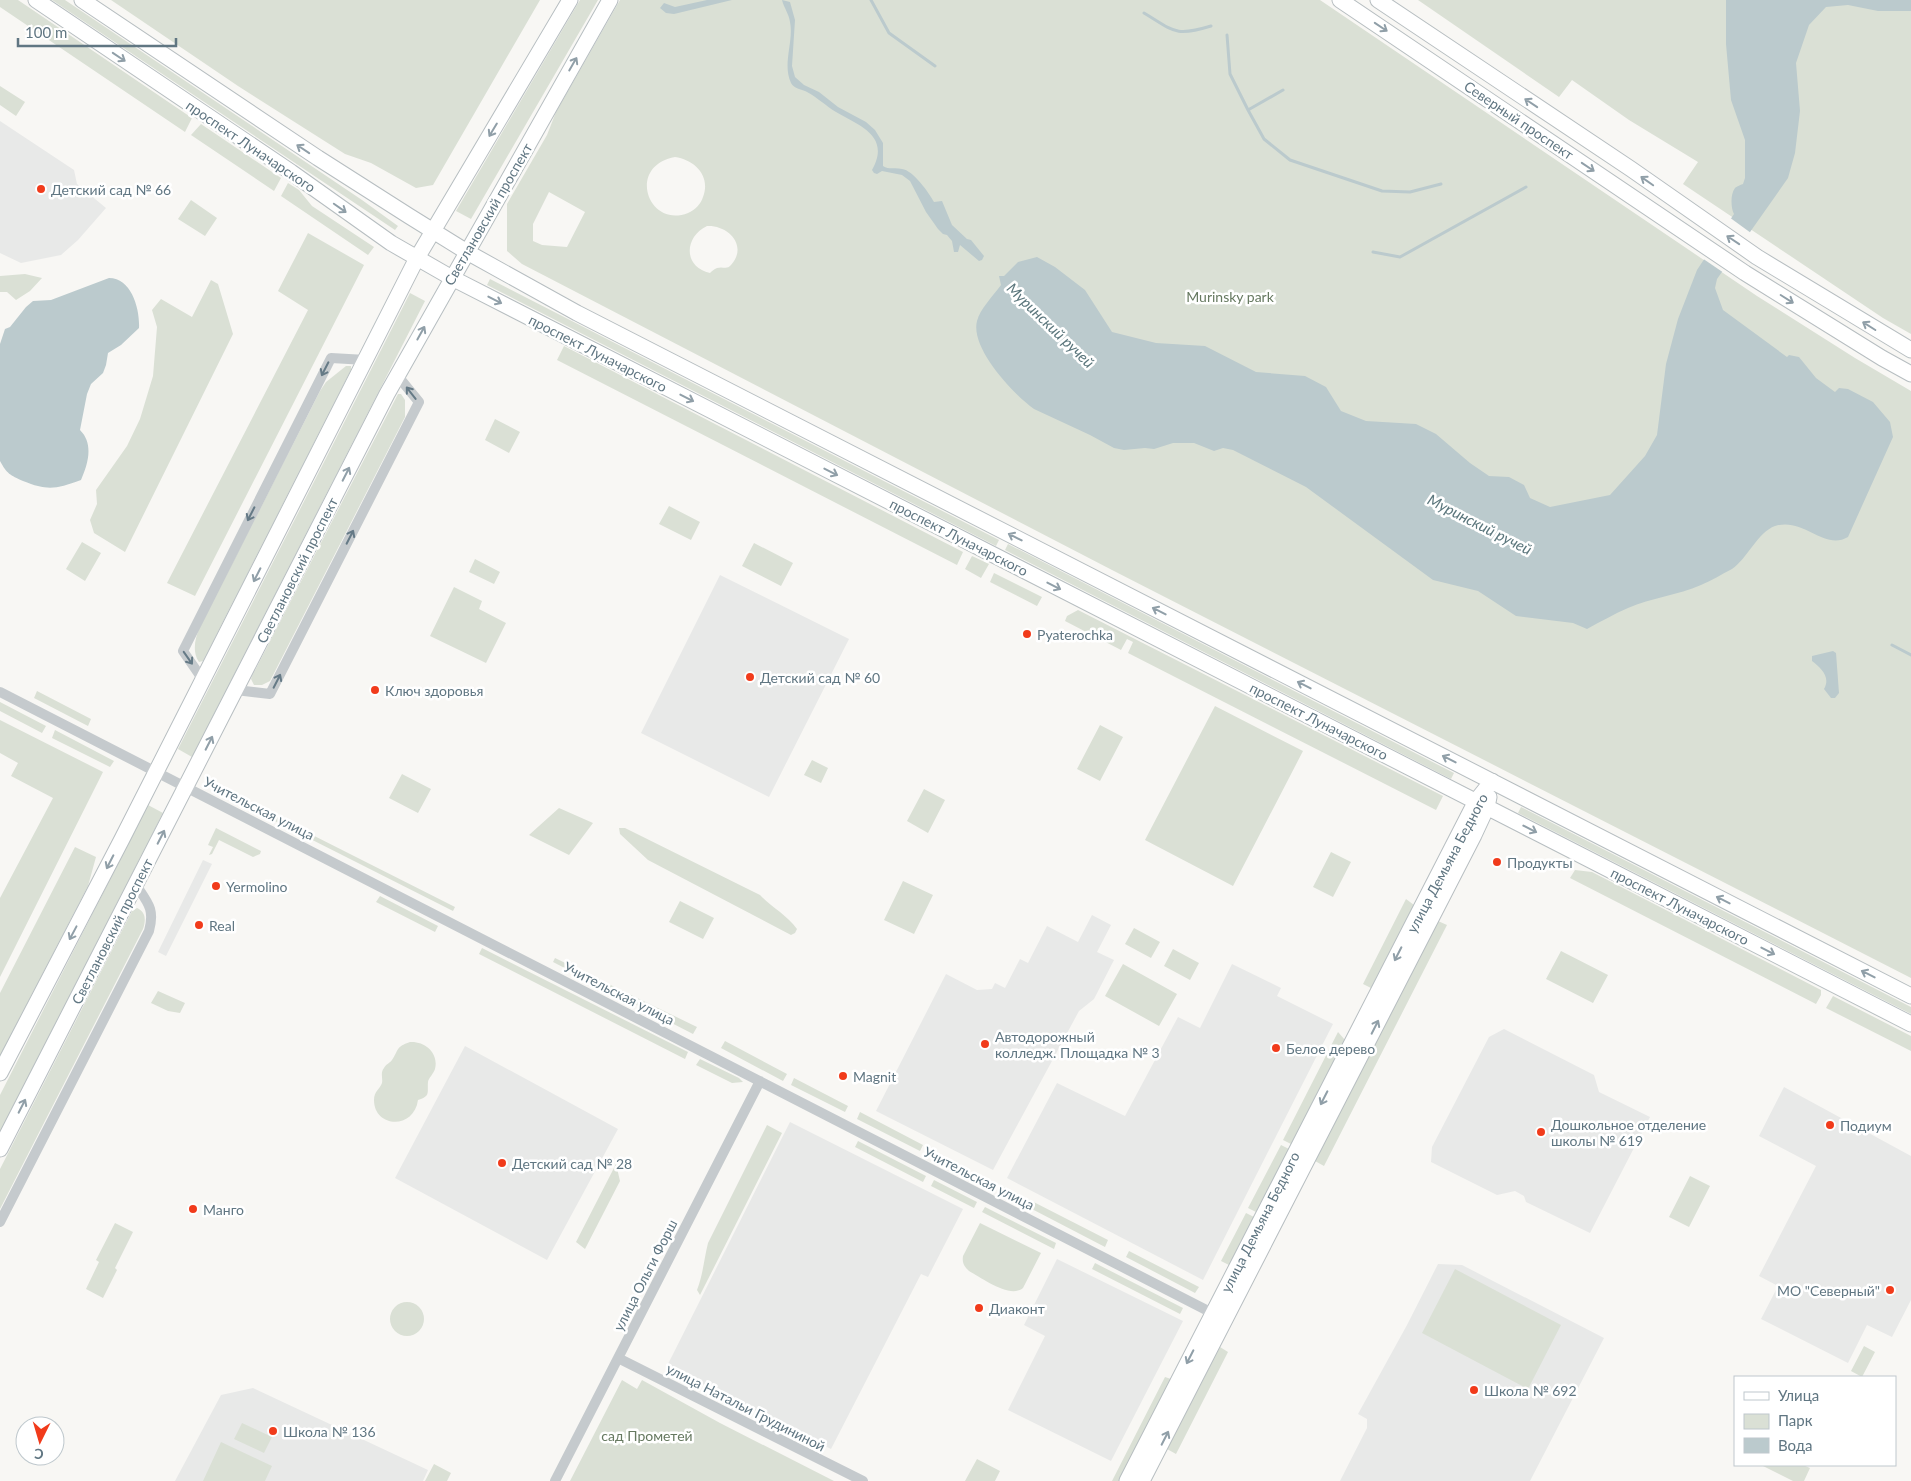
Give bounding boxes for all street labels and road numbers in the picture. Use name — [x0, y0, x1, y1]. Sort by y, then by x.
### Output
street label: Северный проспект — [1461, 77, 1577, 163]
street label: проспект Луначарского — [183, 96, 319, 196]
street label: Светлановский проспект — [440, 140, 536, 288]
street label: проспект Луначарского — [526, 311, 670, 395]
street label: Светлановский проспект — [253, 494, 341, 646]
street label: проспект Луначарского — [887, 495, 1031, 579]
street label: проспект Луначарского — [1247, 679, 1391, 763]
street label: Учительская улица — [201, 773, 317, 843]
street label: улица Демьяна Бедного — [1403, 790, 1491, 936]
street label: Светлановский проспект — [68, 855, 156, 1007]
street label: проспект Луначарского — [1608, 864, 1752, 948]
street label: Учительская улица — [561, 958, 677, 1028]
street label: Учительская улица — [921, 1143, 1037, 1213]
street label: улица Демьяна Бедного — [1217, 1149, 1303, 1295]
street label: улица Ольги Форш — [610, 1216, 680, 1334]
street label: улица Натальи Грудининой — [664, 1359, 828, 1455]

